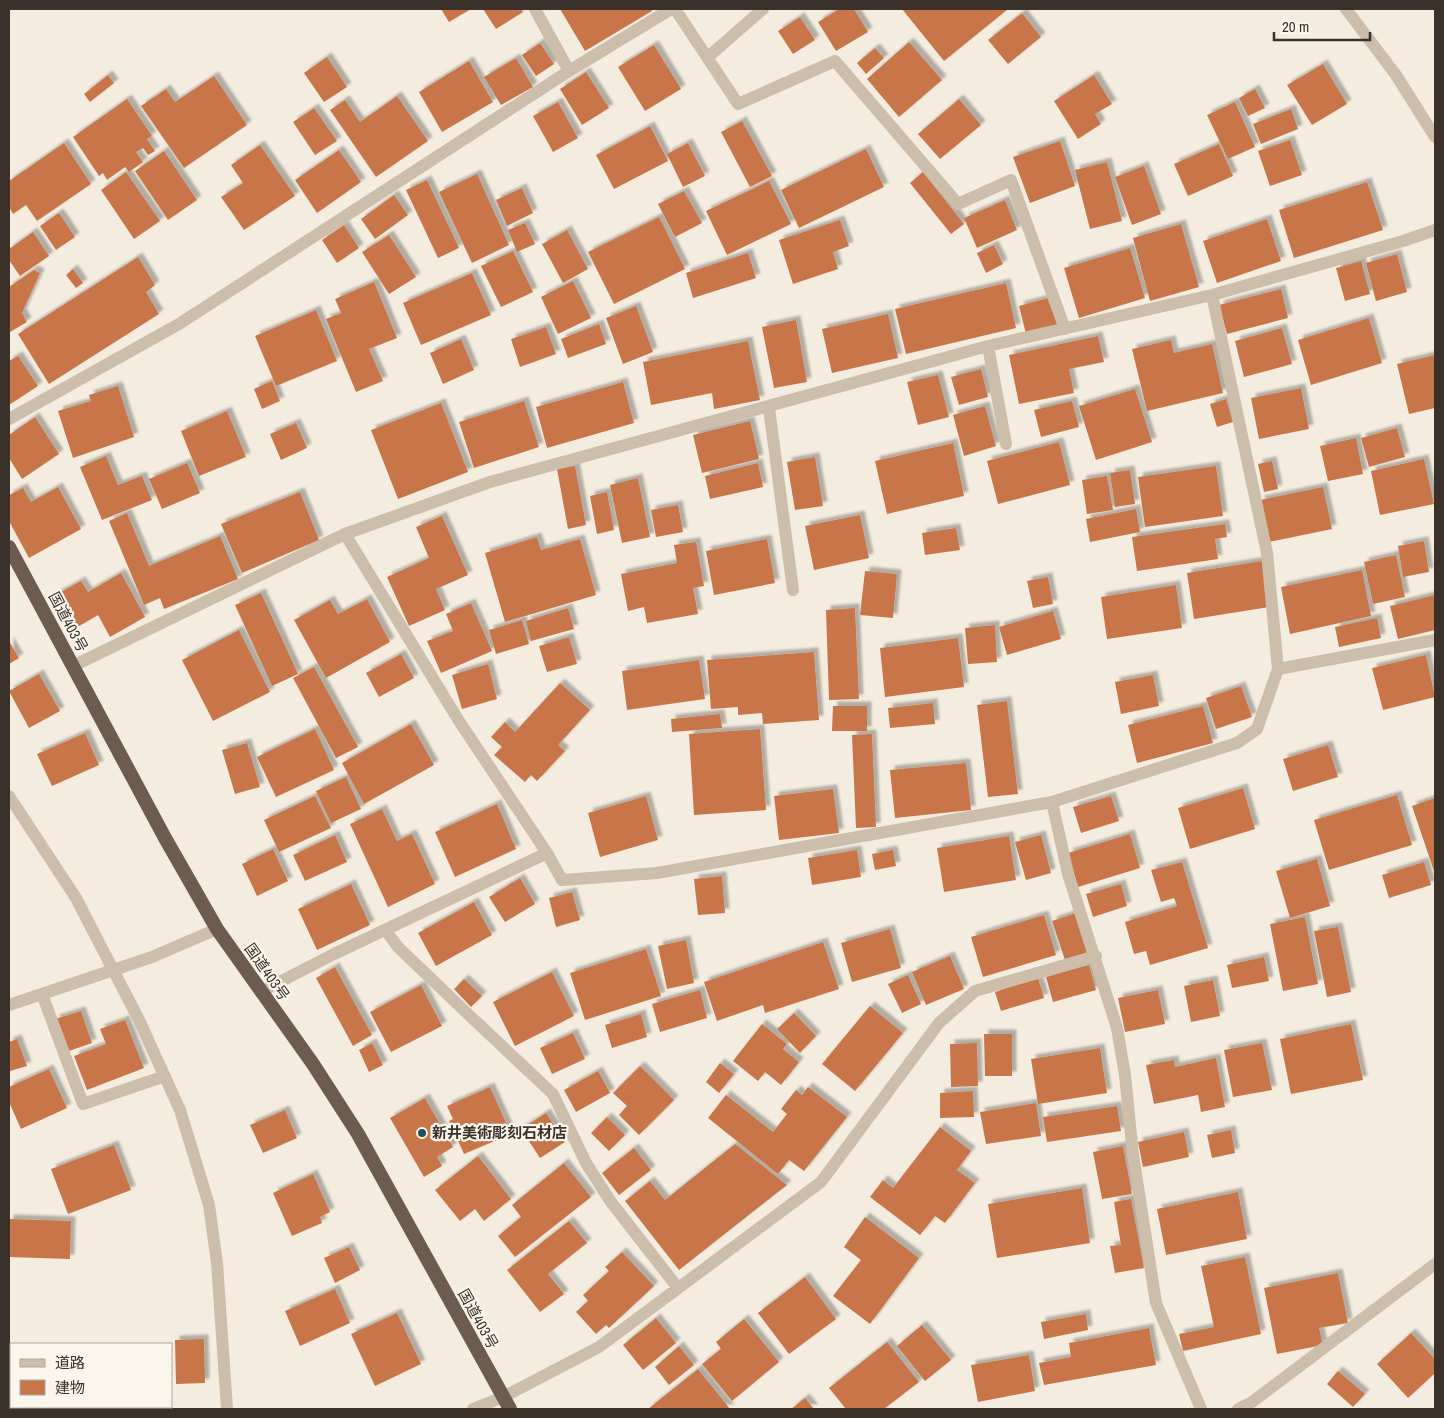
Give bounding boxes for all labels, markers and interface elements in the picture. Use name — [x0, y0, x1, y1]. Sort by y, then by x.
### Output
scale bar — [1274, 10, 1370, 42]
text: 20 m — [1282, 16, 1309, 37]
street label: 国道403号 — [44, 588, 93, 656]
street label: 国道403号 — [240, 939, 295, 1005]
place label: 新井美術彫刻石材店 — [432, 1122, 567, 1143]
marker: 新井美術彫刻石材店 — [416, 1127, 428, 1139]
street label: 国道403号 — [453, 1285, 504, 1353]
legend — [10, 1343, 172, 1408]
text: 道路 — [55, 1352, 85, 1373]
text: 建物 — [55, 1377, 85, 1398]

